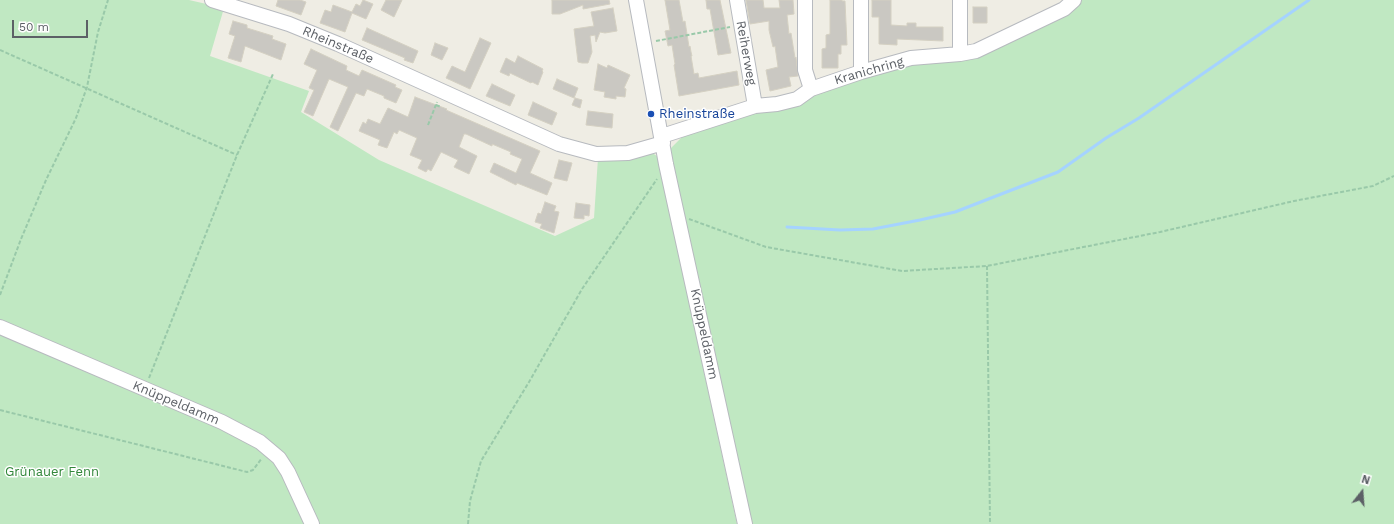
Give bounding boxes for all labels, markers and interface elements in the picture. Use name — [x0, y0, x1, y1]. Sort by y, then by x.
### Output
scale bar — [14, 12, 90, 38]
street label: Reiherweg — [733, 19, 759, 87]
text: 50 m — [19, 20, 49, 34]
street label: Rheinstraße — [300, 23, 376, 67]
street label: Kranichring — [832, 54, 906, 88]
place label: Rheinstraße — [659, 106, 735, 122]
marker: Rheinstraße — [646, 109, 656, 119]
street label: Knüppeldamm — [687, 287, 721, 381]
street label: Knüppeldamm — [130, 378, 222, 428]
park label: Grünauer Fenn — [5, 464, 99, 480]
north arrow — [1342, 472, 1382, 512]
text: N — [1360, 473, 1371, 487]

